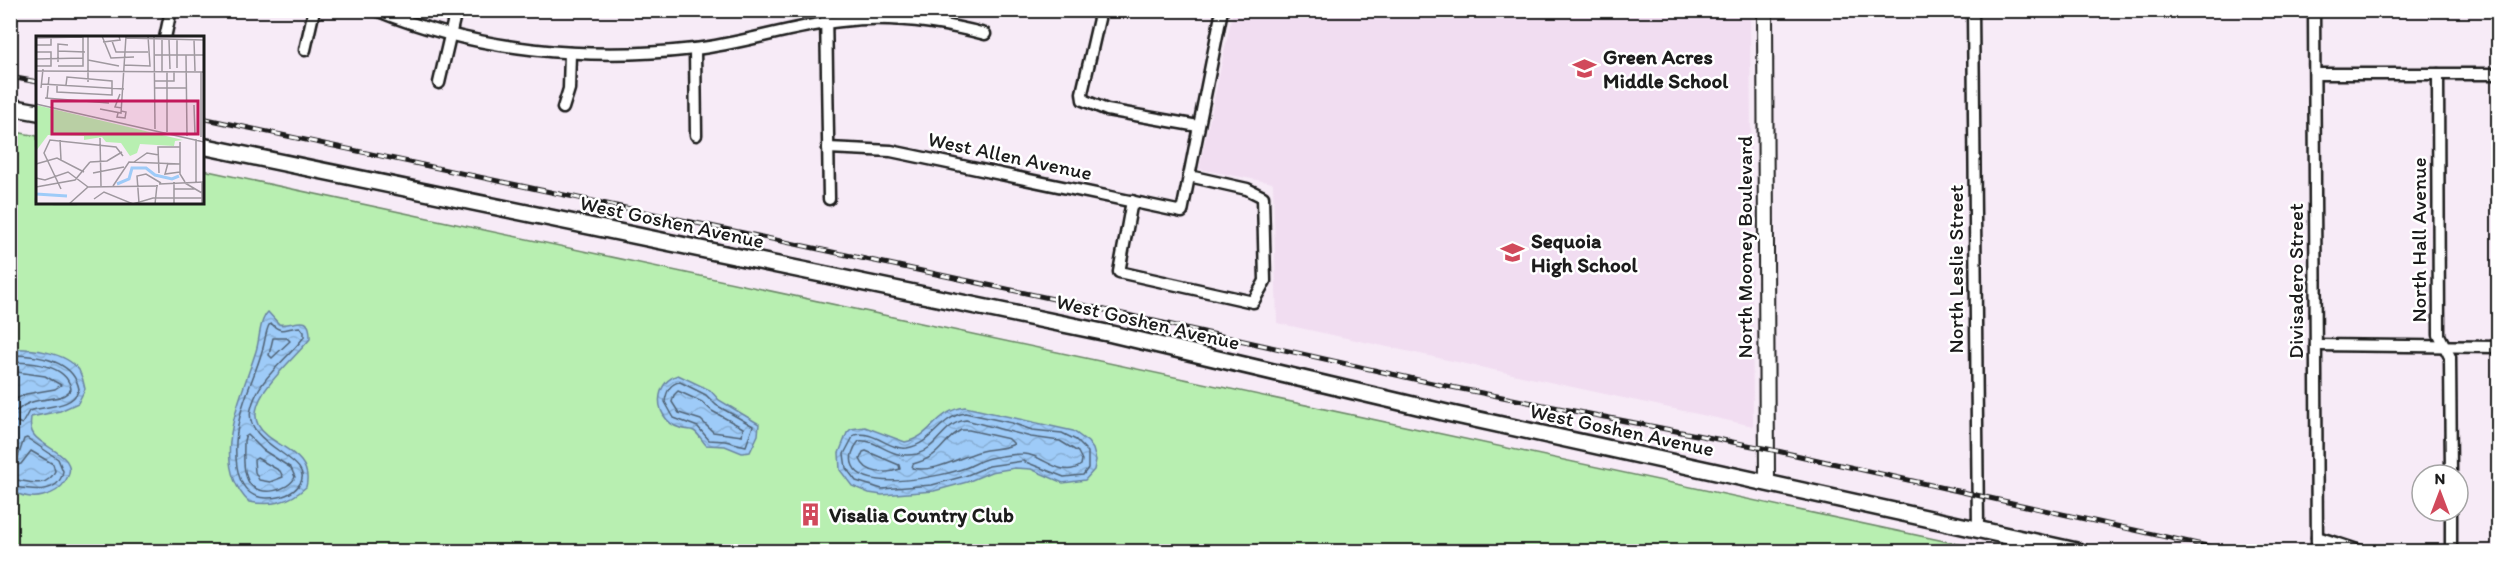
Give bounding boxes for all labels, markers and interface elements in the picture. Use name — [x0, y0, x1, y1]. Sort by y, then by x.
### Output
inset map — [36, 36, 204, 204]
place label: Green Acres Middle School — [1603, 44, 1729, 93]
school or university icon: Green Acres Middle School — [1572, 56, 1598, 82]
street label: West Allen Avenue — [926, 126, 1094, 185]
street label: North Mooney Boulevard — [1732, 135, 1757, 359]
street label: North Hall Avenue — [2406, 157, 2431, 323]
street label: North Leslie Street — [1943, 184, 1968, 353]
street label: West Goshen Avenue — [578, 190, 767, 253]
street label: Divisadero Street — [2283, 203, 2308, 359]
place label: Sequoia High School — [1531, 228, 1639, 278]
school or university icon: Sequoia High School — [1500, 240, 1526, 266]
street label: West Goshen Avenue — [1054, 288, 1242, 355]
street label: West Goshen Avenue — [1528, 398, 1717, 461]
north arrow — [2410, 463, 2470, 523]
text: N — [2435, 469, 2445, 488]
building icon: Visalia Country Club — [798, 502, 824, 528]
place label: Visalia Country Club — [829, 502, 1014, 528]

